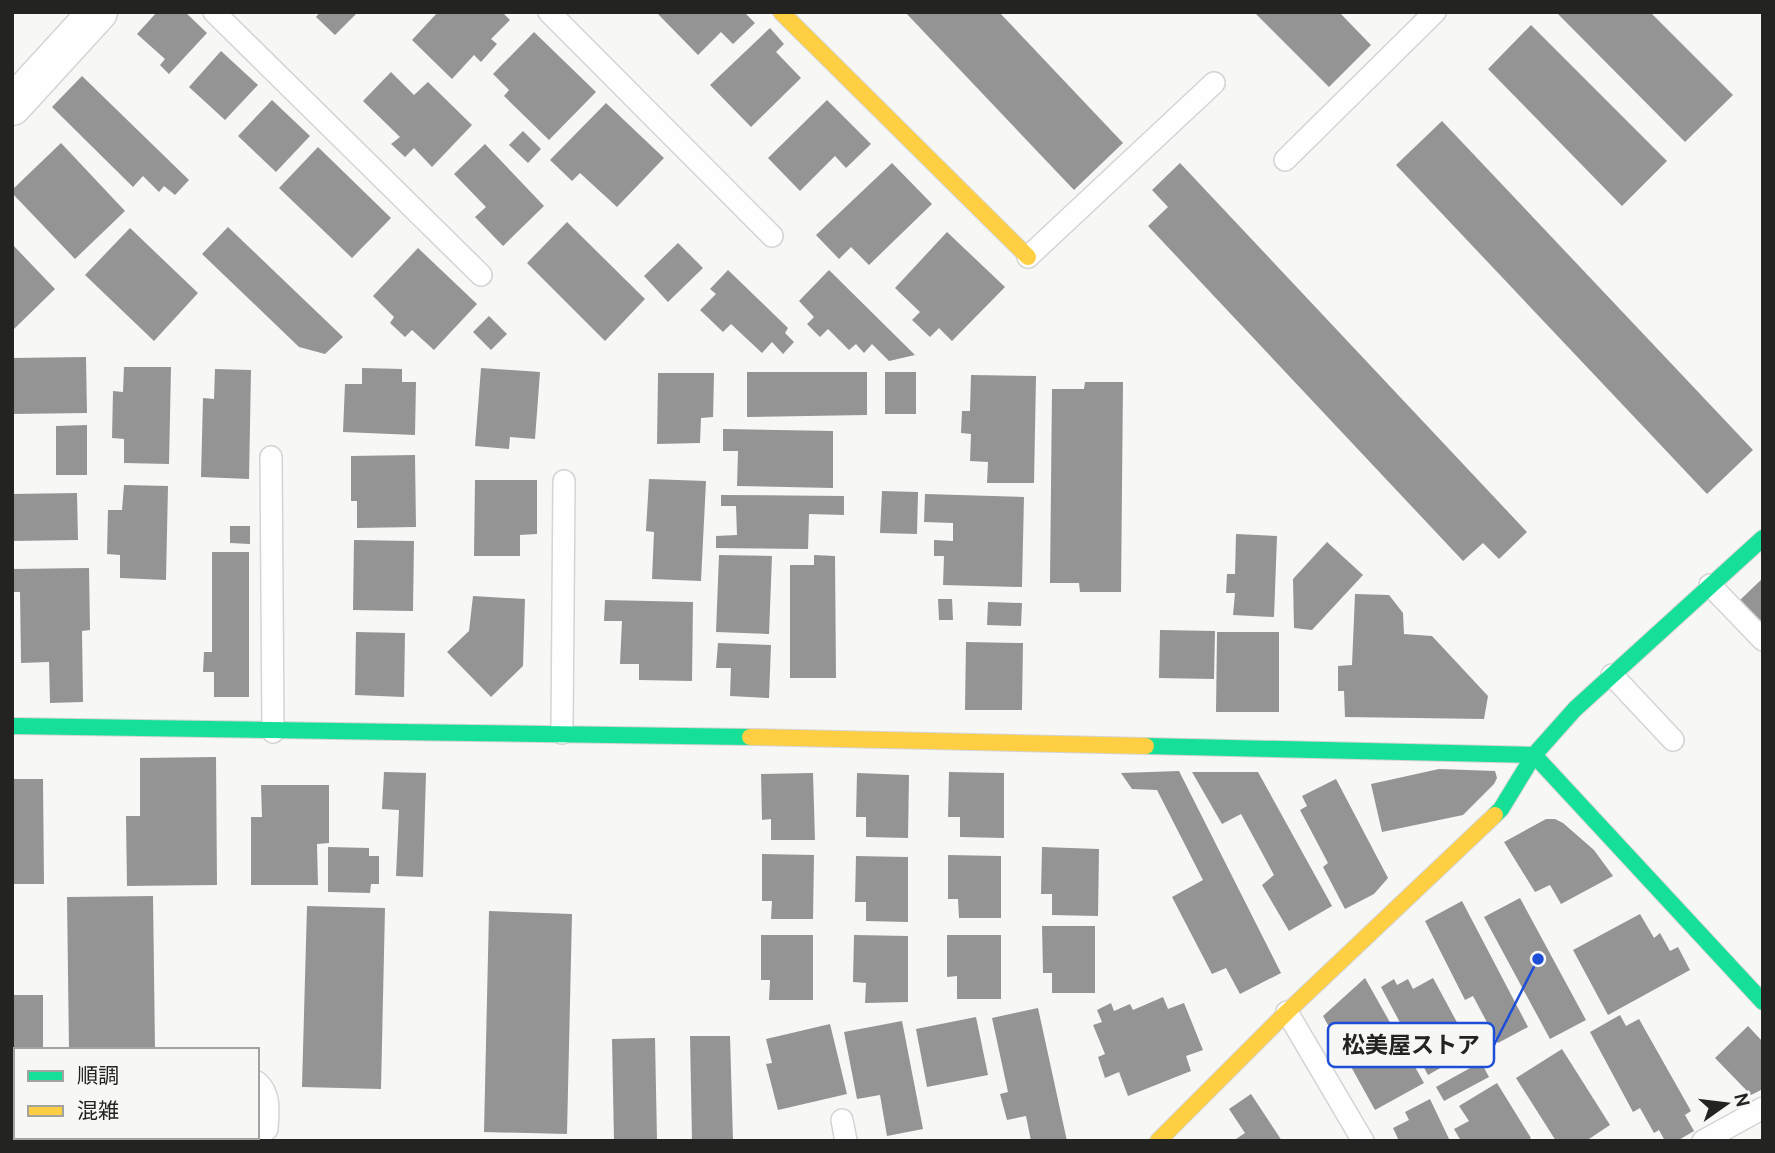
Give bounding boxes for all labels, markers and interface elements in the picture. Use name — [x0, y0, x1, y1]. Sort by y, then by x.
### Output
callout: 松美屋ストア — [1328, 1023, 1494, 1067]
text: 松美屋ストア — [1342, 1031, 1480, 1059]
legend — [14, 1048, 259, 1139]
text: 順調 — [77, 1063, 119, 1088]
north arrow — [1691, 1069, 1761, 1139]
text: N — [1729, 1091, 1755, 1109]
text: 混雑 — [77, 1098, 119, 1123]

